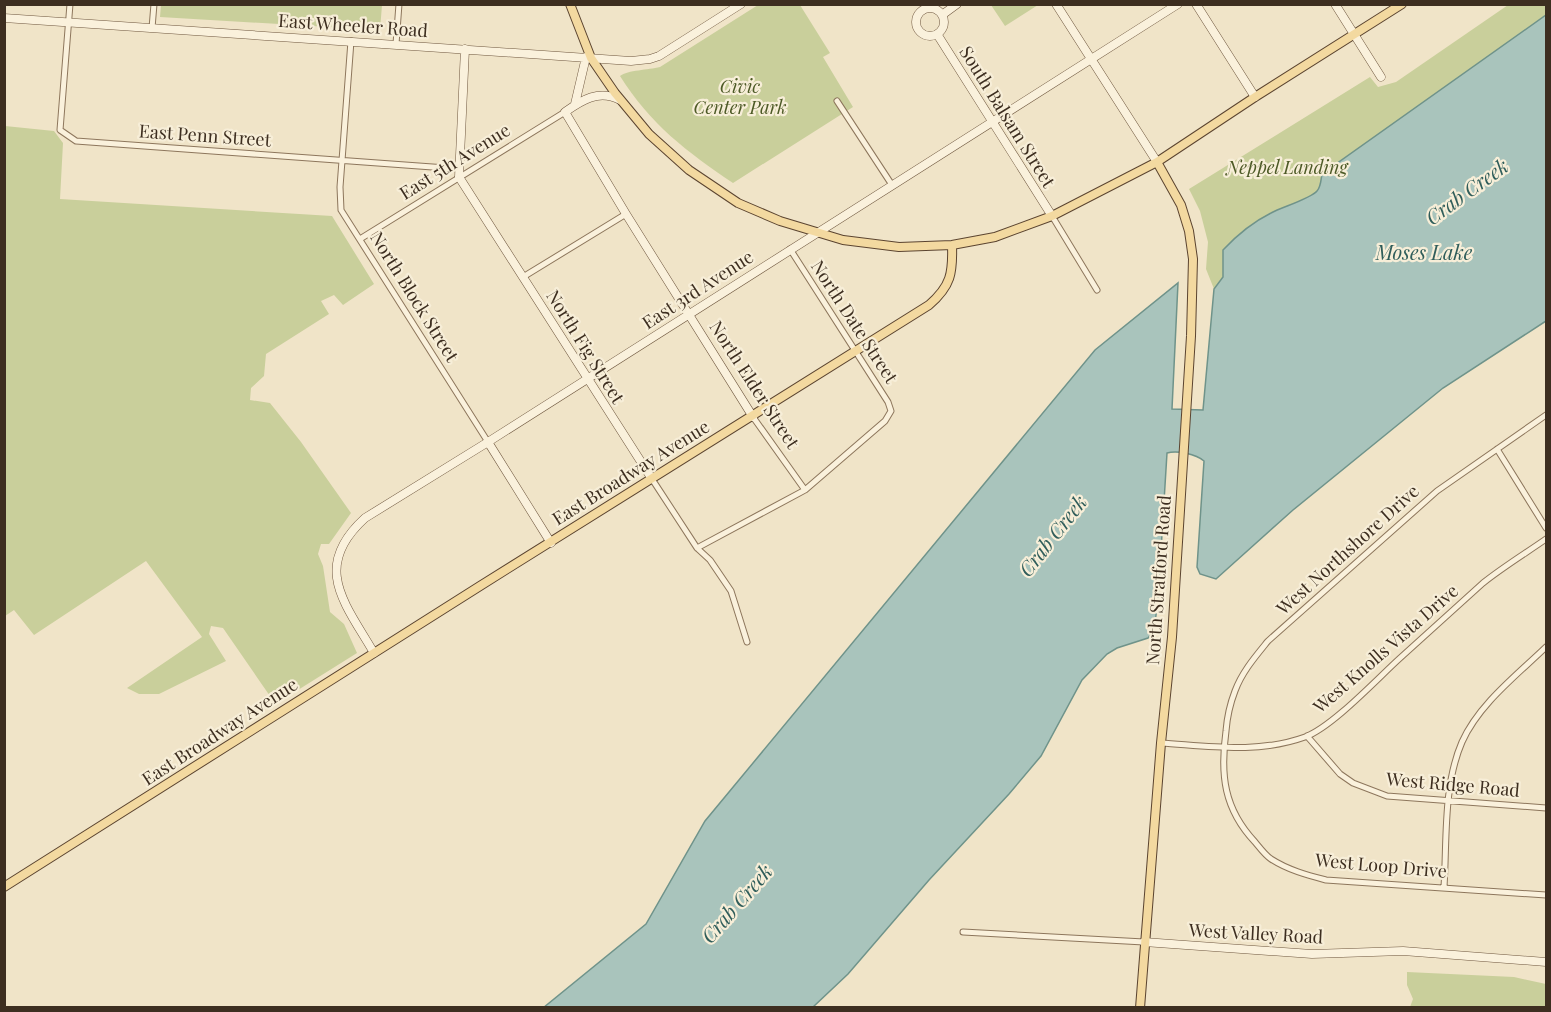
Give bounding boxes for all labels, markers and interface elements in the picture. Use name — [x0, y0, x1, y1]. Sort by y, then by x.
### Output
street label: East Wheeler Road — [277, 8, 429, 42]
street label: South Balsam Street — [955, 41, 1061, 192]
park label: Civic Center Park — [694, 74, 787, 119]
street label: East Penn Street — [138, 118, 273, 152]
street label: East 5th Avenue — [395, 118, 514, 205]
water label: Crab Creek — [1419, 152, 1513, 230]
park label: Neppel Landing — [1224, 155, 1349, 179]
street label: North Block Street — [365, 227, 465, 366]
water label: Moses Lake — [1375, 238, 1473, 265]
street label: East 3rd Avenue — [637, 244, 758, 334]
street label: North Date Street — [806, 255, 904, 388]
street label: North Fig Street — [541, 285, 631, 408]
street label: North Elder Street — [705, 316, 805, 453]
street label: East Broadway Avenue — [547, 414, 714, 530]
street label: West Northshore Drive — [1270, 479, 1424, 620]
water label: Crab Creek — [1012, 489, 1092, 581]
street label: North Stratford Road — [1140, 494, 1176, 666]
street label: West Knolls Vista Drive — [1307, 579, 1463, 719]
street label: East Broadway Avenue — [137, 672, 302, 791]
street label: West Ridge Road — [1384, 766, 1521, 802]
street label: West Loop Drive — [1313, 847, 1448, 883]
water label: Crab Creek — [694, 858, 778, 948]
street label: West Valley Road — [1187, 917, 1324, 949]

